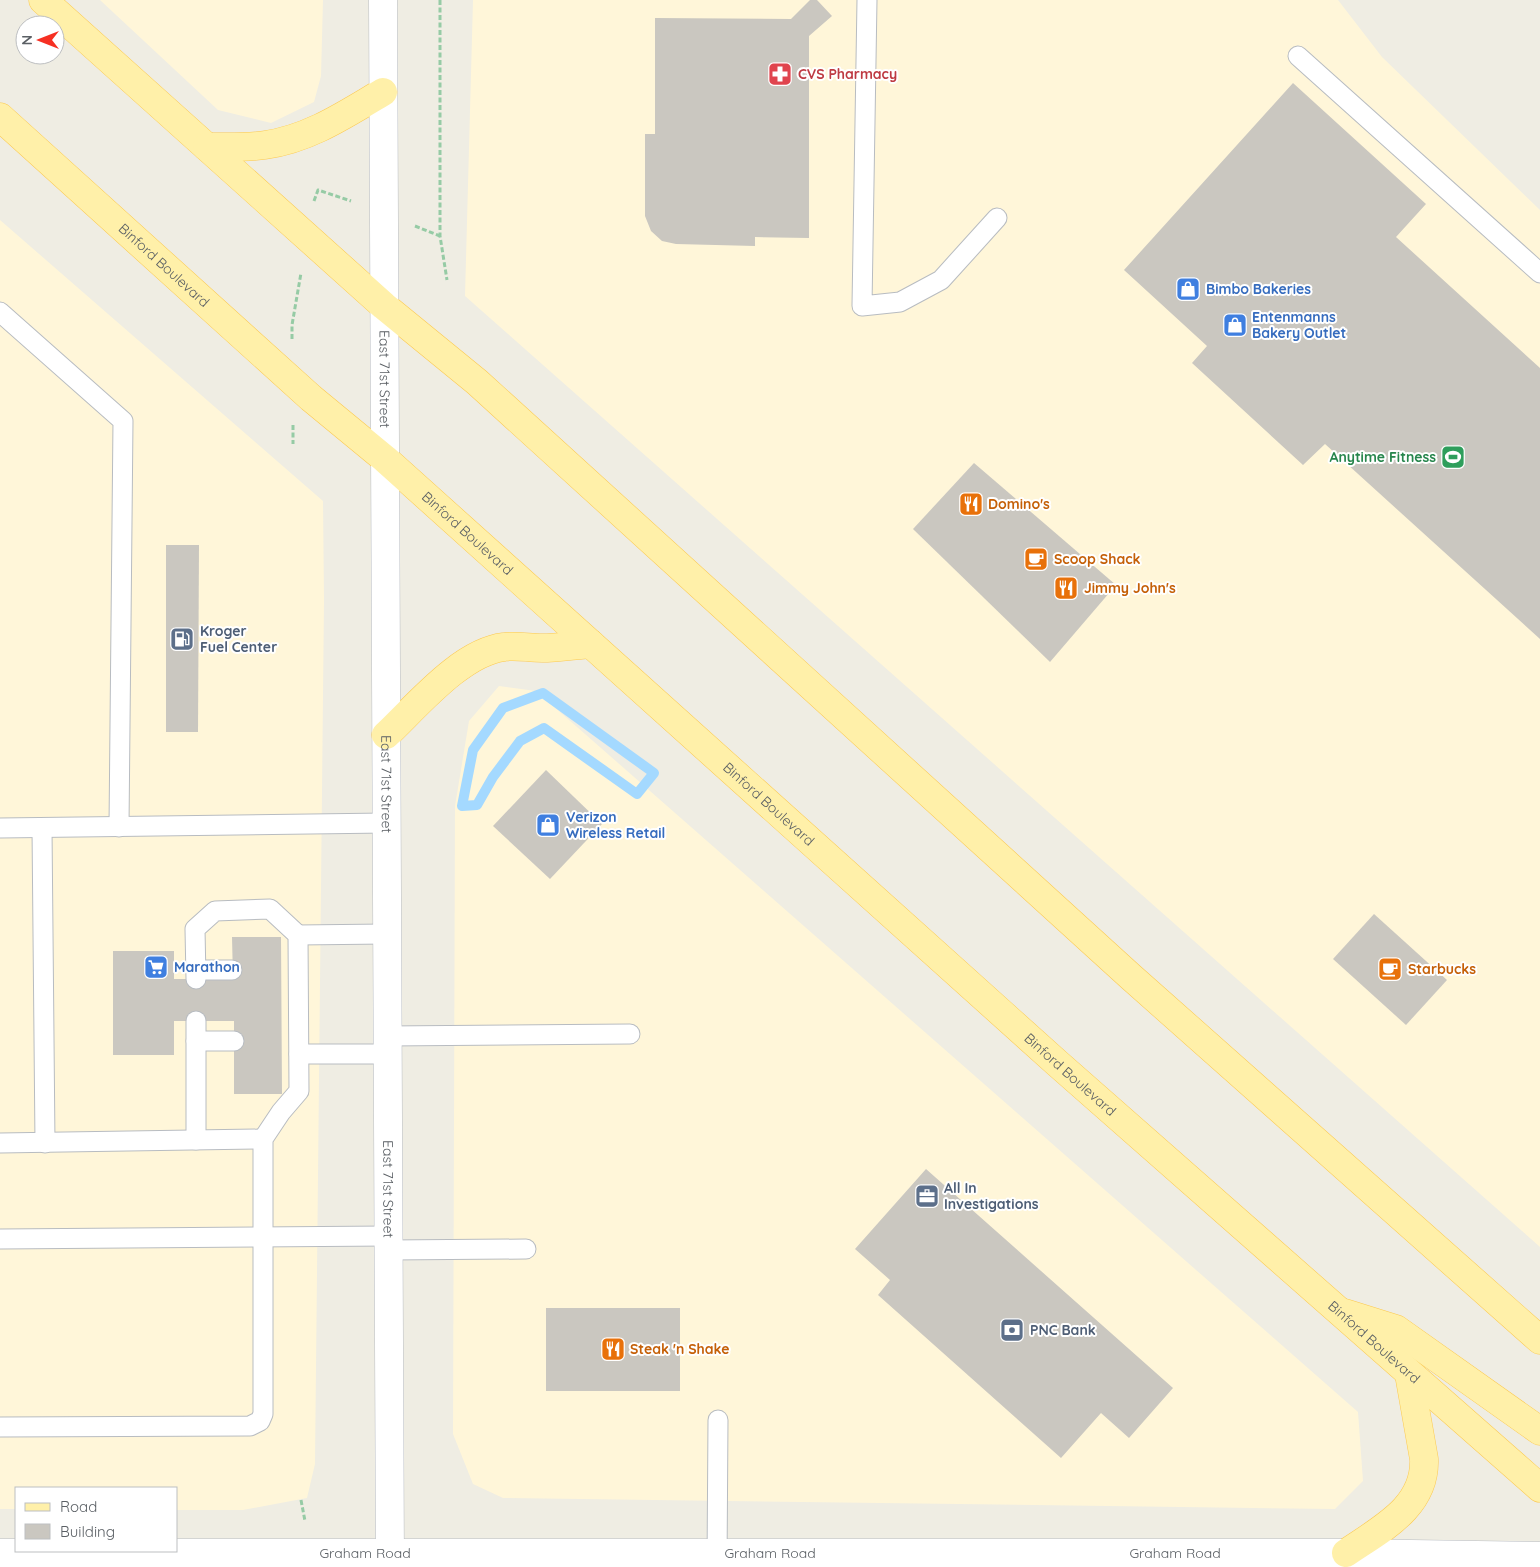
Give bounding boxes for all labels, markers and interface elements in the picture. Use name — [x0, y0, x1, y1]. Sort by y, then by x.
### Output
north arrow — [15, 15, 65, 65]
text: N — [18, 35, 36, 45]
pharmacy icon: CVS Pharmacy — [767, 61, 793, 87]
place label: CVS Pharmacy — [798, 65, 897, 83]
street label: Binford Boulevard — [115, 219, 213, 311]
shop icon: Bimbo Bakeries — [1175, 276, 1201, 302]
place label: Bimbo Bakeries — [1206, 280, 1311, 298]
place label: Entenmanns Bakery Outlet — [1252, 308, 1347, 342]
shop icon: Entenmanns Bakery Outlet — [1222, 312, 1248, 338]
street label: East 71st Street — [375, 330, 394, 428]
sports icon: Anytime Fitness — [1440, 444, 1466, 470]
place label: Anytime Fitness — [1329, 448, 1436, 466]
street label: Binford Boulevard — [418, 488, 517, 579]
restaurant icon: Domino's — [958, 491, 984, 517]
place label: Domino's — [988, 495, 1050, 513]
cafe icon: Scoop Shack — [1023, 546, 1049, 572]
place label: Scoop Shack — [1054, 550, 1140, 568]
restaurant icon: Jimmy John's — [1053, 575, 1079, 601]
place label: Jimmy John's — [1084, 579, 1176, 597]
place label: Kroger Fuel Center — [200, 622, 277, 656]
fuel station icon: Kroger Fuel Center — [169, 626, 195, 652]
street label: East 71st Street — [377, 735, 396, 833]
street label: Binford Boulevard — [719, 758, 818, 850]
place label: Verizon Wireless Retail — [566, 808, 665, 842]
shop icon: Verizon Wireless Retail — [535, 812, 561, 838]
supermarket icon: Marathon — [143, 954, 169, 980]
cafe icon: Starbucks — [1377, 956, 1403, 982]
place label: Marathon — [174, 958, 240, 976]
place label: Starbucks — [1408, 960, 1476, 978]
street label: Binford Boulevard — [1021, 1029, 1120, 1120]
street label: East 71st Street — [379, 1140, 398, 1238]
place label: All In Investigations — [944, 1179, 1039, 1213]
office icon: All In Investigations — [914, 1183, 940, 1209]
street label: Binford Boulevard — [1324, 1297, 1424, 1387]
bank icon: PNC Bank — [999, 1317, 1025, 1343]
place label: PNC Bank — [1030, 1321, 1096, 1339]
restaurant icon: Steak 'n Shake — [600, 1336, 626, 1362]
place label: Steak 'n Shake — [630, 1340, 730, 1358]
legend — [15, 1487, 178, 1552]
text: Road — [60, 1497, 97, 1516]
text: Building — [60, 1522, 115, 1541]
street label: Graham Road — [319, 1544, 411, 1562]
street label: Graham Road — [724, 1544, 816, 1562]
street label: Graham Road — [1129, 1544, 1221, 1562]

